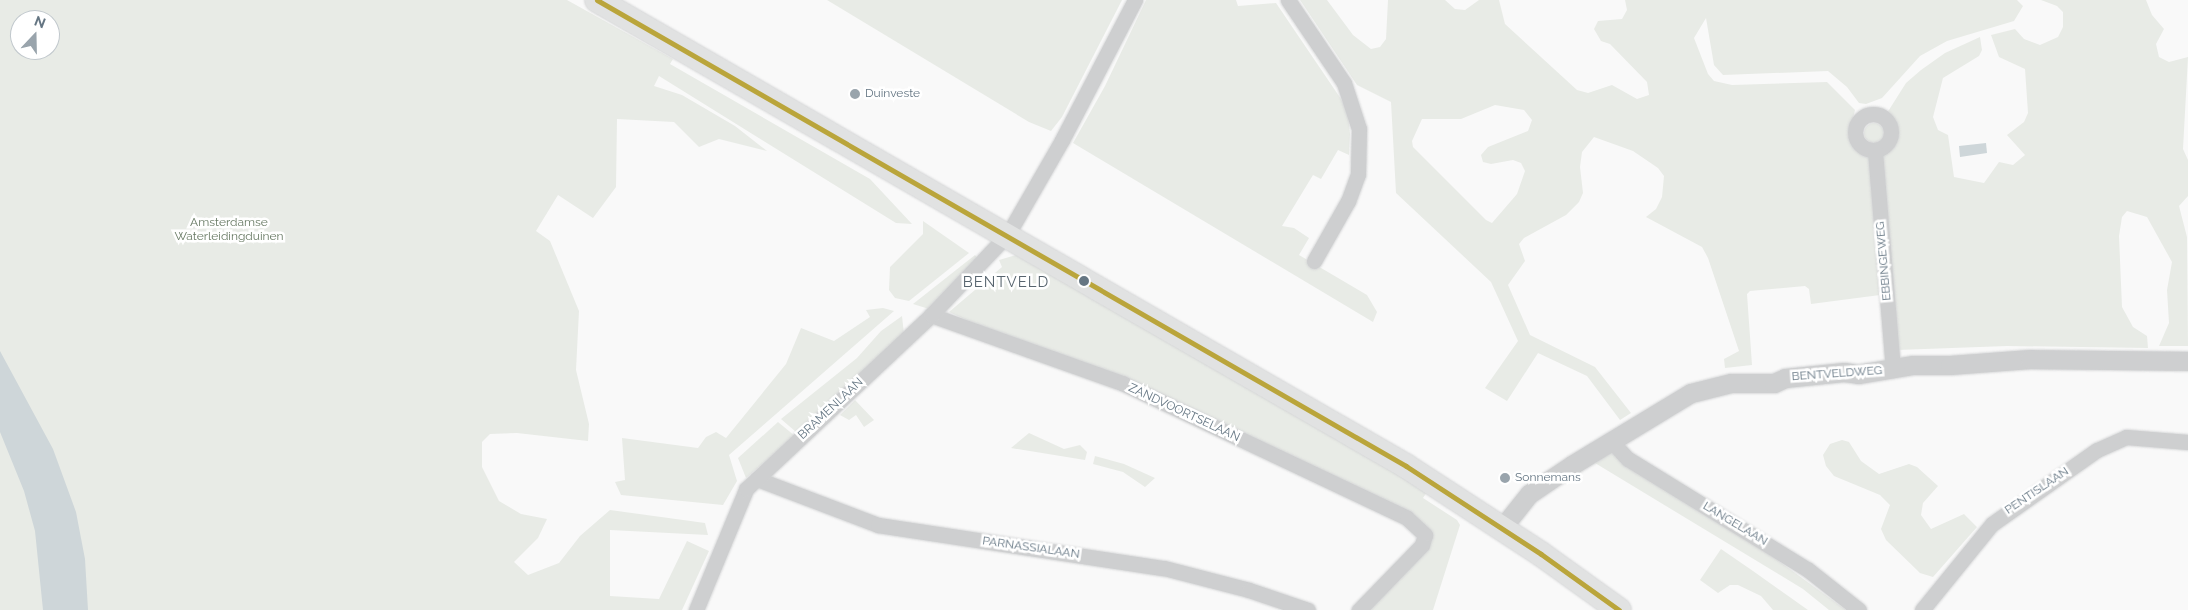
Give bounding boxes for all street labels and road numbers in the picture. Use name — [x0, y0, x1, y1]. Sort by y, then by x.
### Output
street label: EBBINGEWEG — [1873, 221, 1895, 301]
street label: BENTVELDWEG — [1791, 364, 1883, 384]
street label: BRAMENLAAN — [796, 375, 866, 443]
street label: ZANDVOORTSELAAN — [1126, 381, 1242, 445]
street label: PENTISLAAN — [2002, 464, 2072, 518]
street label: LANGELAAN — [1700, 499, 1770, 549]
street label: PARNASSIALAAN — [981, 534, 1081, 562]

